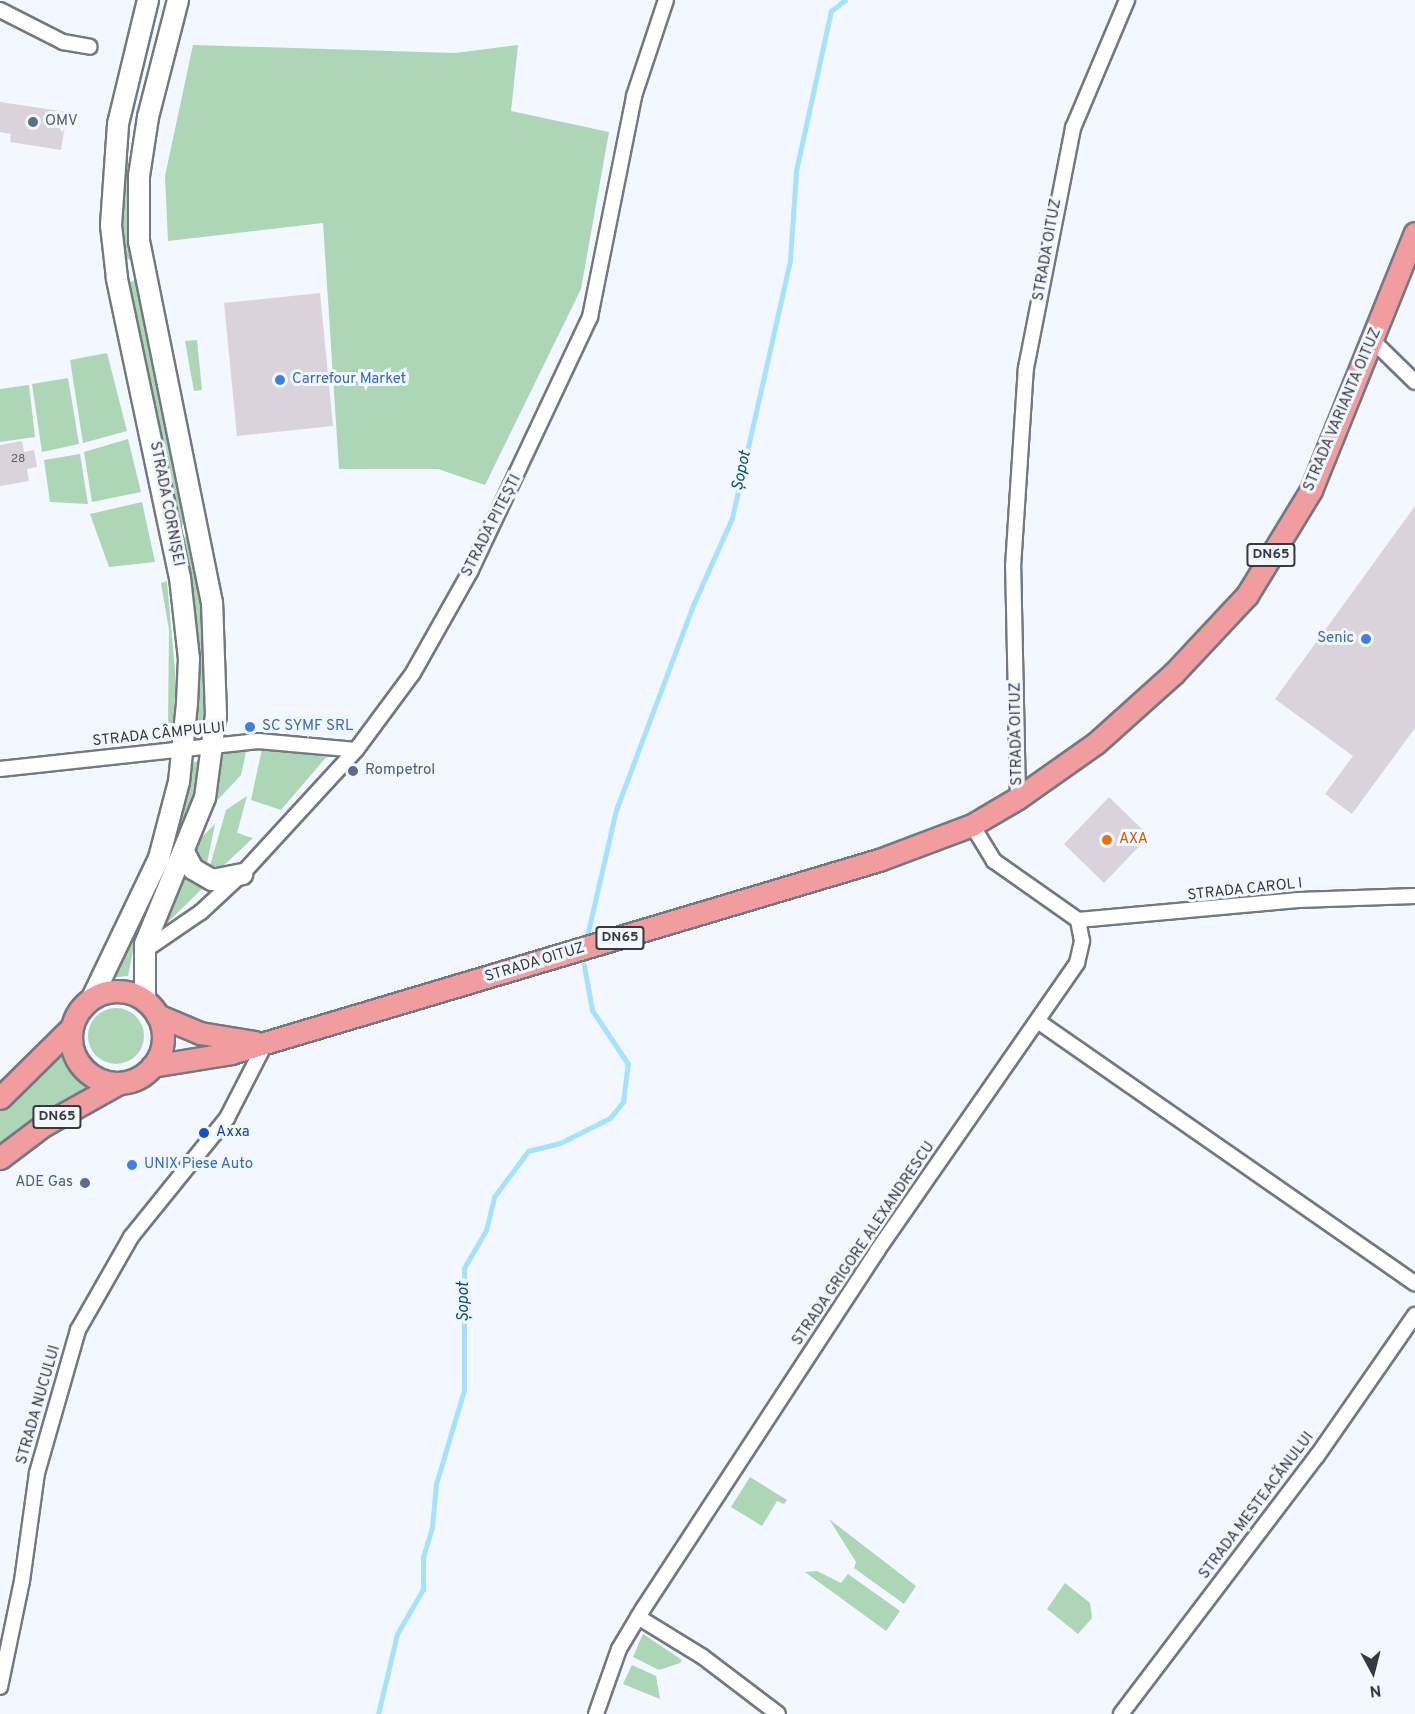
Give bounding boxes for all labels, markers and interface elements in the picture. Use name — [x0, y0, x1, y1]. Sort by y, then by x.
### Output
place label: OMV — [45, 113, 78, 131]
marker: OMV — [26, 115, 40, 129]
street label: STRADA OITUZ — [1030, 197, 1066, 303]
street label: STRADA VARIANTA OITUZ — [1300, 325, 1386, 495]
place label: Carrefour Market — [292, 371, 406, 389]
marker: Carrefour Market — [273, 373, 287, 387]
street label: STRADA CORNIȘEI — [145, 440, 187, 568]
water label: Șopot — [728, 449, 756, 493]
house number: 28 — [11, 453, 25, 467]
street label: STRADA PITEȘTI — [458, 472, 526, 580]
road number: DN65 — [1246, 544, 1296, 566]
place label: Senic — [1317, 630, 1354, 648]
marker: Senic — [1359, 632, 1373, 646]
street label: STRADA OITUZ — [1007, 682, 1027, 786]
place label: SC SYMF SRL — [262, 718, 353, 736]
street label: STRADA CÂMPULUI — [91, 719, 227, 751]
marker: SC SYMF SRL — [243, 720, 257, 734]
place label: Rompetrol — [365, 762, 435, 780]
marker: Rompetrol — [346, 764, 360, 778]
place label: AXA — [1119, 831, 1148, 849]
marker: AXA — [1100, 833, 1114, 847]
street label: STRADA CAROL I — [1186, 875, 1304, 905]
road number: DN65 — [594, 927, 646, 949]
street label: STRADA OITUZ — [483, 939, 587, 987]
road number: DN65 — [32, 1106, 82, 1128]
place label: Axxa — [216, 1124, 250, 1142]
marker: Axxa — [197, 1126, 211, 1140]
street label: STRADA GRIGORE ALEXANDRESCU — [789, 1138, 939, 1350]
place label: UNIX Piese Auto — [144, 1156, 254, 1174]
marker: UNIX Piese Auto — [125, 1158, 139, 1172]
place label: ADE Gas — [15, 1174, 73, 1192]
marker: ADE Gas — [78, 1176, 92, 1190]
water label: Șopot — [454, 1282, 474, 1322]
street label: STRADA NUCULUI — [13, 1343, 65, 1467]
street label: STRADA MESTEACĂNULUI — [1196, 1429, 1318, 1583]
north arrow — [1343, 1642, 1403, 1702]
text: N — [1368, 1679, 1382, 1700]

